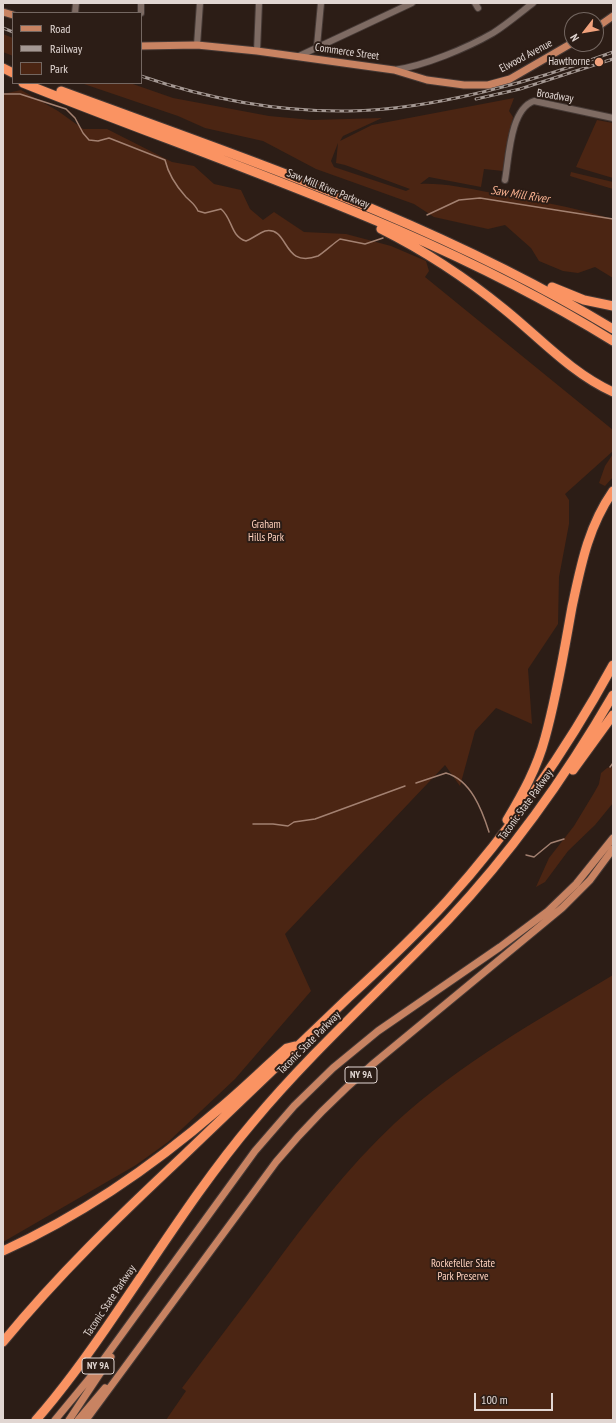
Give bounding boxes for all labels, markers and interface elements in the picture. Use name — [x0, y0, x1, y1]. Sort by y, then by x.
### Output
legend — [12, 12, 142, 84]
north arrow — [564, 12, 604, 52]
text: Road — [50, 21, 70, 36]
text: N — [567, 32, 582, 44]
street label: Elwood Avenue — [497, 37, 555, 75]
text: Railway — [50, 41, 82, 56]
street label: Commerce Street — [314, 41, 380, 63]
place label: Hawthorne — [548, 55, 590, 69]
marker: Hawthorne — [593, 56, 605, 68]
text: Park — [50, 61, 68, 76]
street label: Broadway — [536, 87, 574, 105]
street label: Saw Mill River Parkway — [285, 166, 371, 212]
water label: Saw Mill River — [490, 183, 550, 207]
park label: Graham Hills Park — [248, 518, 284, 544]
street label: Taconic State Parkway — [496, 767, 556, 843]
street label: Taconic State Parkway — [275, 1009, 343, 1077]
road number: NY 9A — [345, 1067, 377, 1083]
park label: Rockefeller State Park Preserve — [431, 1257, 495, 1283]
street label: Taconic State Parkway — [81, 1263, 139, 1339]
road number: NY 9A — [82, 1358, 114, 1374]
scale bar — [476, 1385, 555, 1411]
text: 100 m — [481, 1392, 508, 1407]

